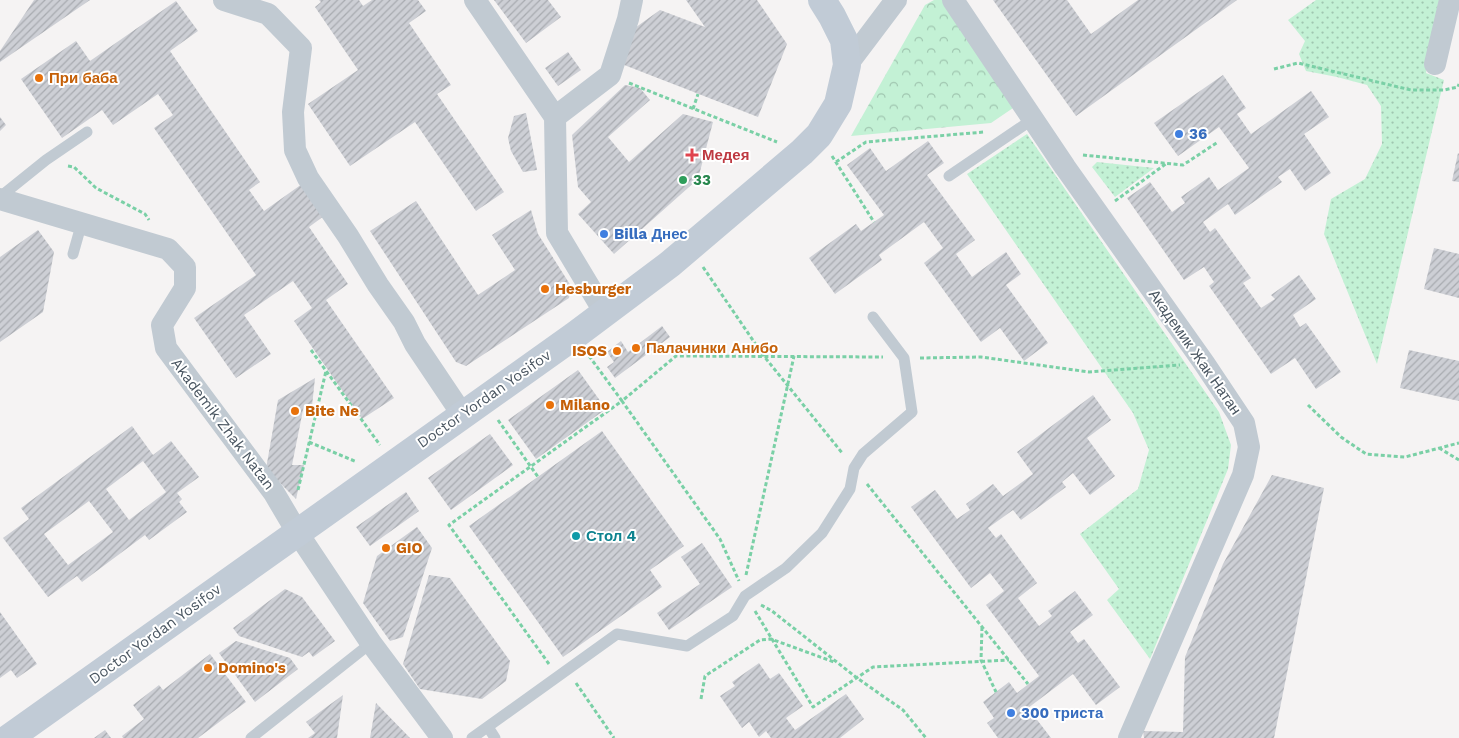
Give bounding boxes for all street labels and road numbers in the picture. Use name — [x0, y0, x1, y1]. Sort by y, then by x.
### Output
street label: Академик Жак Натан — [1145, 286, 1245, 418]
street label: Doctor Yordan Yosifov — [414, 346, 554, 452]
street label: Akademik Zhak Natan — [168, 355, 278, 493]
street label: Doctor Yordan Yosifov — [86, 580, 225, 688]

